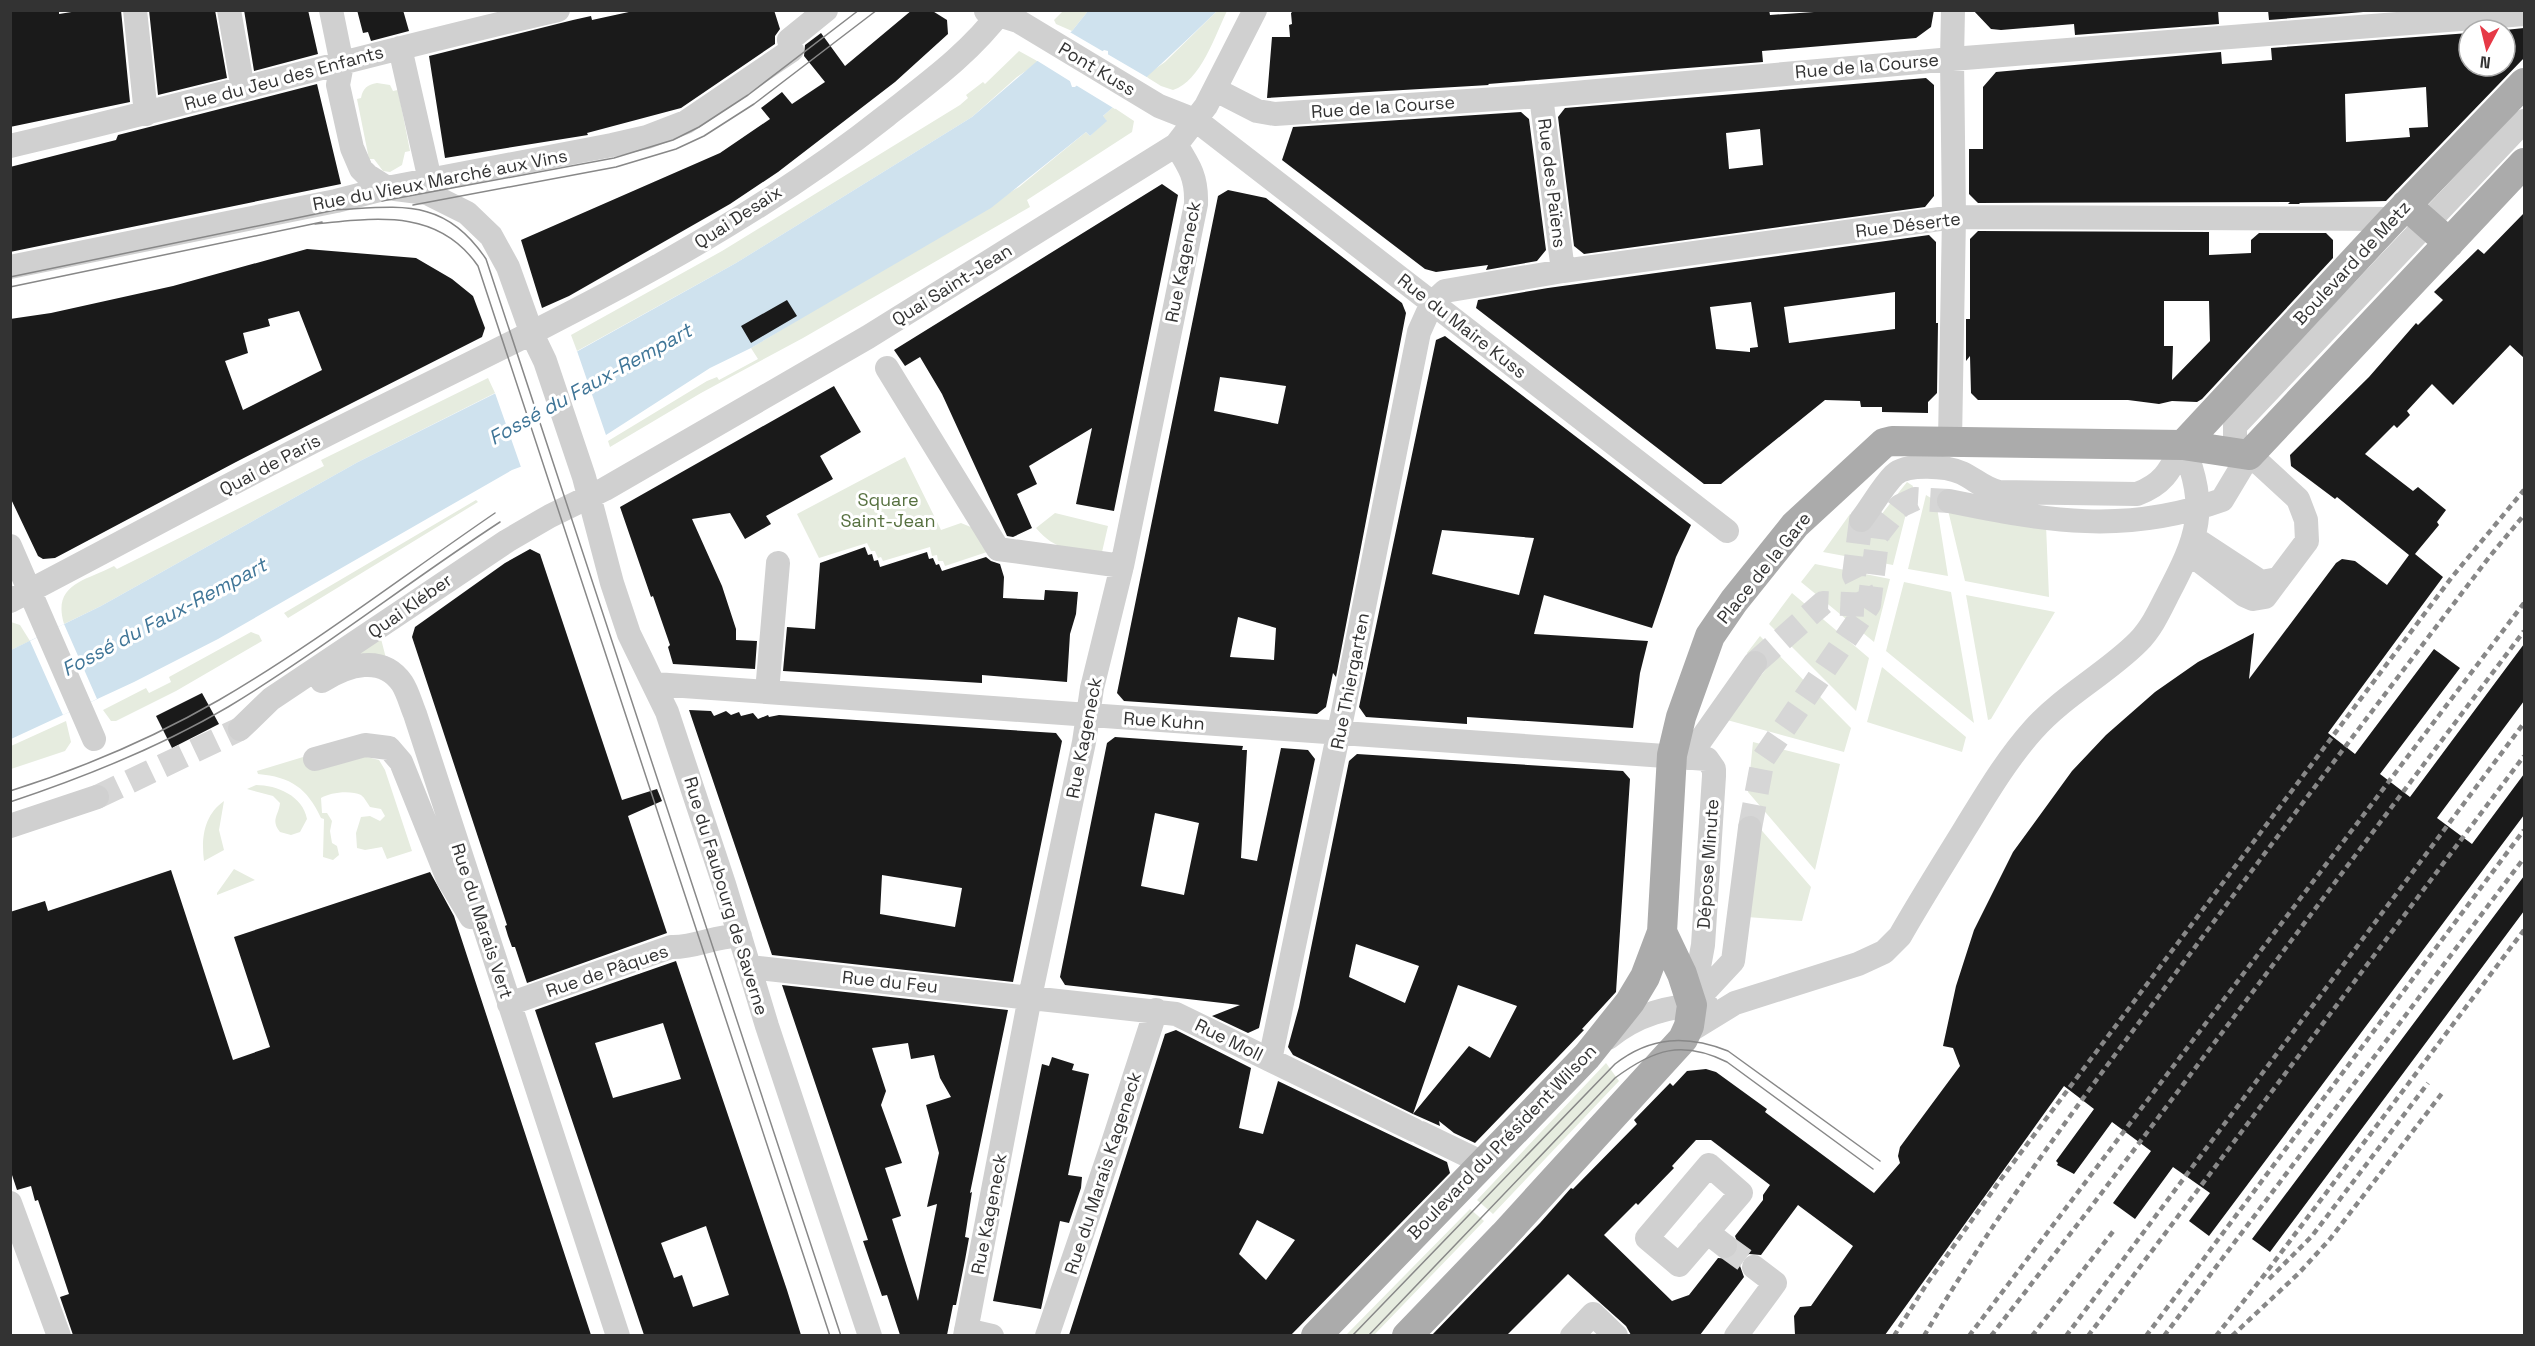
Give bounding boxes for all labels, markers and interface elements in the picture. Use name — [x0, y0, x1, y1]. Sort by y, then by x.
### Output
north arrow — [2457, 18, 2517, 78]
street label: Pont Kuss — [1054, 37, 1140, 101]
street label: Rue du Jeu des Enfants — [182, 40, 386, 115]
street label: Rue de la Course — [1794, 48, 1940, 83]
text: N — [2479, 51, 2492, 73]
street label: Rue de la Course — [1310, 90, 1456, 123]
street label: Rue des Païens — [1533, 117, 1572, 249]
street label: Rue du Vieux Marché aux Vins — [311, 144, 569, 215]
street label: Quai Desaix — [690, 180, 786, 253]
street label: Boulevard de Metz — [2288, 196, 2415, 330]
street label: Rue Kageneck — [1159, 199, 1206, 325]
street label: Rue Déserte — [1854, 207, 1962, 242]
street label: Quai Saint-Jean — [887, 238, 1016, 331]
street label: Rue du Maire Kuss — [1393, 268, 1532, 383]
water label: Fossé du Faux-Rempart — [484, 316, 698, 451]
street label: Quai de Paris — [215, 428, 324, 501]
park label: Square Saint-Jean — [840, 488, 936, 532]
street label: Place de la Gare — [1712, 507, 1816, 628]
water label: Fossé du Faux-Rempart — [57, 551, 273, 682]
street label: Quai Kléber — [363, 568, 456, 643]
street label: Rue Thiergarten — [1325, 611, 1374, 751]
street label: Rue Kageneck — [1060, 675, 1107, 801]
street label: Rue Kuhn — [1123, 706, 1206, 735]
street label: Rue du Faubourg de Saverne — [679, 774, 774, 1018]
street label: Dépose Minute — [1691, 798, 1724, 930]
street label: Rue du Marais Vert — [446, 840, 518, 1001]
street label: Rue de Pâques — [543, 939, 671, 1002]
street label: Rue du Feu — [841, 965, 939, 998]
street label: Rue Moll — [1191, 1013, 1267, 1066]
street label: Boulevard du Président Wilson — [1402, 1039, 1601, 1244]
street label: Rue du Marais Kageneck — [1059, 1068, 1146, 1277]
street label: Rue Kageneck — [965, 1151, 1012, 1277]

